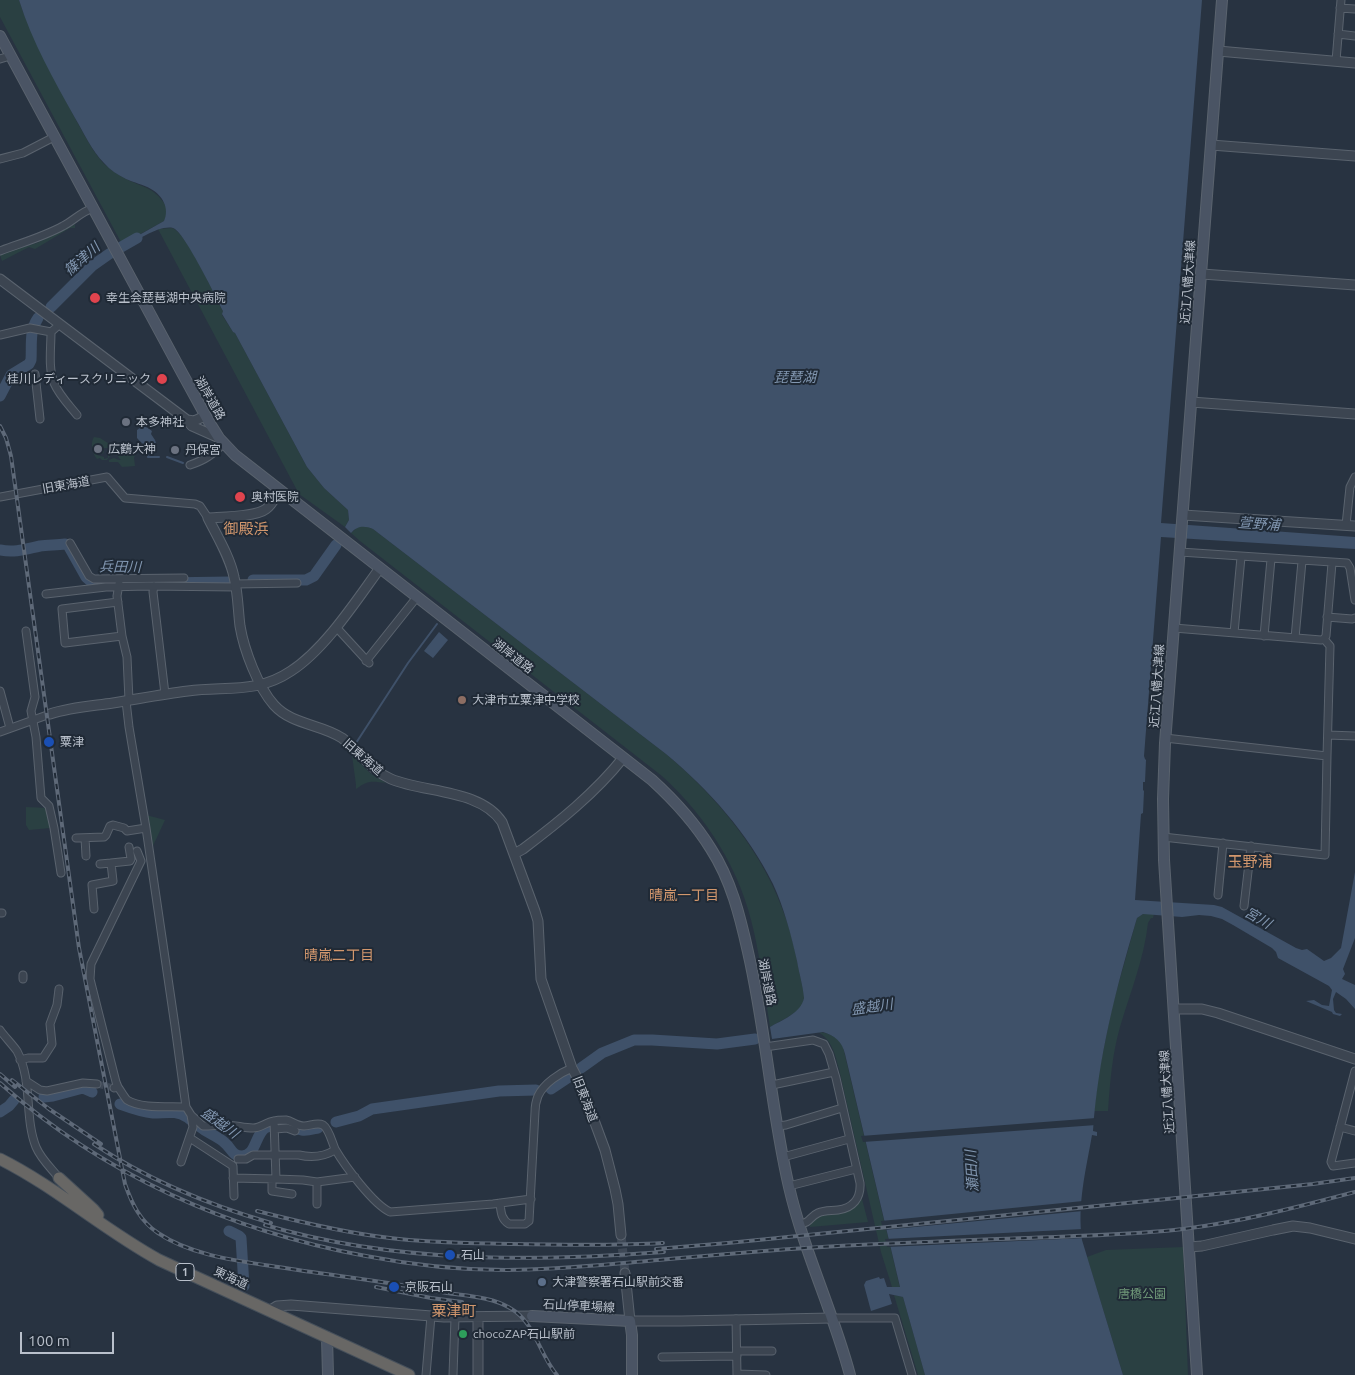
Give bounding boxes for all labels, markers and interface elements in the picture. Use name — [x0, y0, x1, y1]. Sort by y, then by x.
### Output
water label: 篠津川 — [61, 239, 103, 279]
street label: 近江八幡大津線 — [1178, 240, 1198, 324]
marker: 幸生会琵琶湖中央病院 — [88, 291, 102, 305]
place label: 幸生会琵琶湖中央病院 — [106, 291, 226, 305]
water label: 琵琶湖 — [774, 369, 816, 385]
place label: 桂川レディースクリニック — [7, 372, 151, 386]
marker: 桂川レディースクリニック — [155, 372, 169, 386]
street label: 湖岸道路 — [192, 374, 228, 422]
place label: 本多神社 — [136, 415, 184, 429]
marker: 本多神社 — [120, 416, 132, 428]
place label: 広鶴大神 — [108, 442, 156, 456]
marker: 広鶴大神 — [92, 443, 104, 455]
place label: 丹保宮 — [185, 443, 221, 457]
marker: 丹保宮 — [169, 444, 181, 456]
street label: 旧東海道 — [41, 474, 91, 496]
marker: 奥村医院 — [233, 490, 247, 504]
place label: 奥村医院 — [251, 490, 299, 504]
water label: 萱野浦 — [1237, 514, 1281, 534]
district label: 御殿浜 — [224, 520, 268, 538]
water label: 兵田川 — [99, 558, 141, 576]
street label: 湖岸道路 — [490, 636, 536, 676]
street label: 近江八幡大津線 — [1147, 644, 1167, 728]
place label: 大津市立粟津中学校 — [472, 693, 580, 707]
marker: 大津市立粟津中学校 — [456, 694, 468, 706]
marker: 粟津 — [42, 735, 56, 749]
place label: 粟津 — [60, 735, 84, 749]
street label: 旧東海道 — [340, 736, 386, 778]
district label: 玉野浦 — [1228, 853, 1272, 871]
district label: 晴嵐一丁目 — [649, 887, 719, 903]
water label: 宮川 — [1242, 904, 1274, 932]
district label: 晴嵐二丁目 — [304, 947, 374, 963]
street label: 湖岸道路 — [755, 957, 779, 1007]
water label: 盛越川 — [850, 996, 894, 1018]
street label: 近江八幡大津線 — [1157, 1050, 1177, 1134]
street label: 旧東海道 — [570, 1074, 600, 1124]
water label: 盛越川 — [198, 1104, 242, 1142]
water label: 瀬田川 — [962, 1149, 982, 1193]
marker: 石山 — [443, 1248, 457, 1262]
place label: 石山 — [461, 1248, 485, 1262]
road number: 1 — [176, 1264, 194, 1280]
street label: 東海道 — [212, 1264, 250, 1292]
place label: 大津警察署石山駅前交番 — [552, 1275, 684, 1289]
marker: 大津警察署石山駅前交番 — [536, 1276, 548, 1288]
marker: 京阪石山 — [387, 1280, 401, 1294]
place label: 京阪石山 — [405, 1280, 453, 1294]
park label: 唐橋公園 — [1118, 1287, 1166, 1301]
street label: 石山停車場線 — [543, 1297, 615, 1315]
district label: 粟津町 — [432, 1302, 476, 1320]
scale bar — [22, 1322, 116, 1354]
place label: chocoZAP石山駅前 — [473, 1327, 575, 1341]
marker: chocoZAP石山駅前 — [457, 1328, 469, 1340]
text: 100 m — [28, 1332, 70, 1349]

